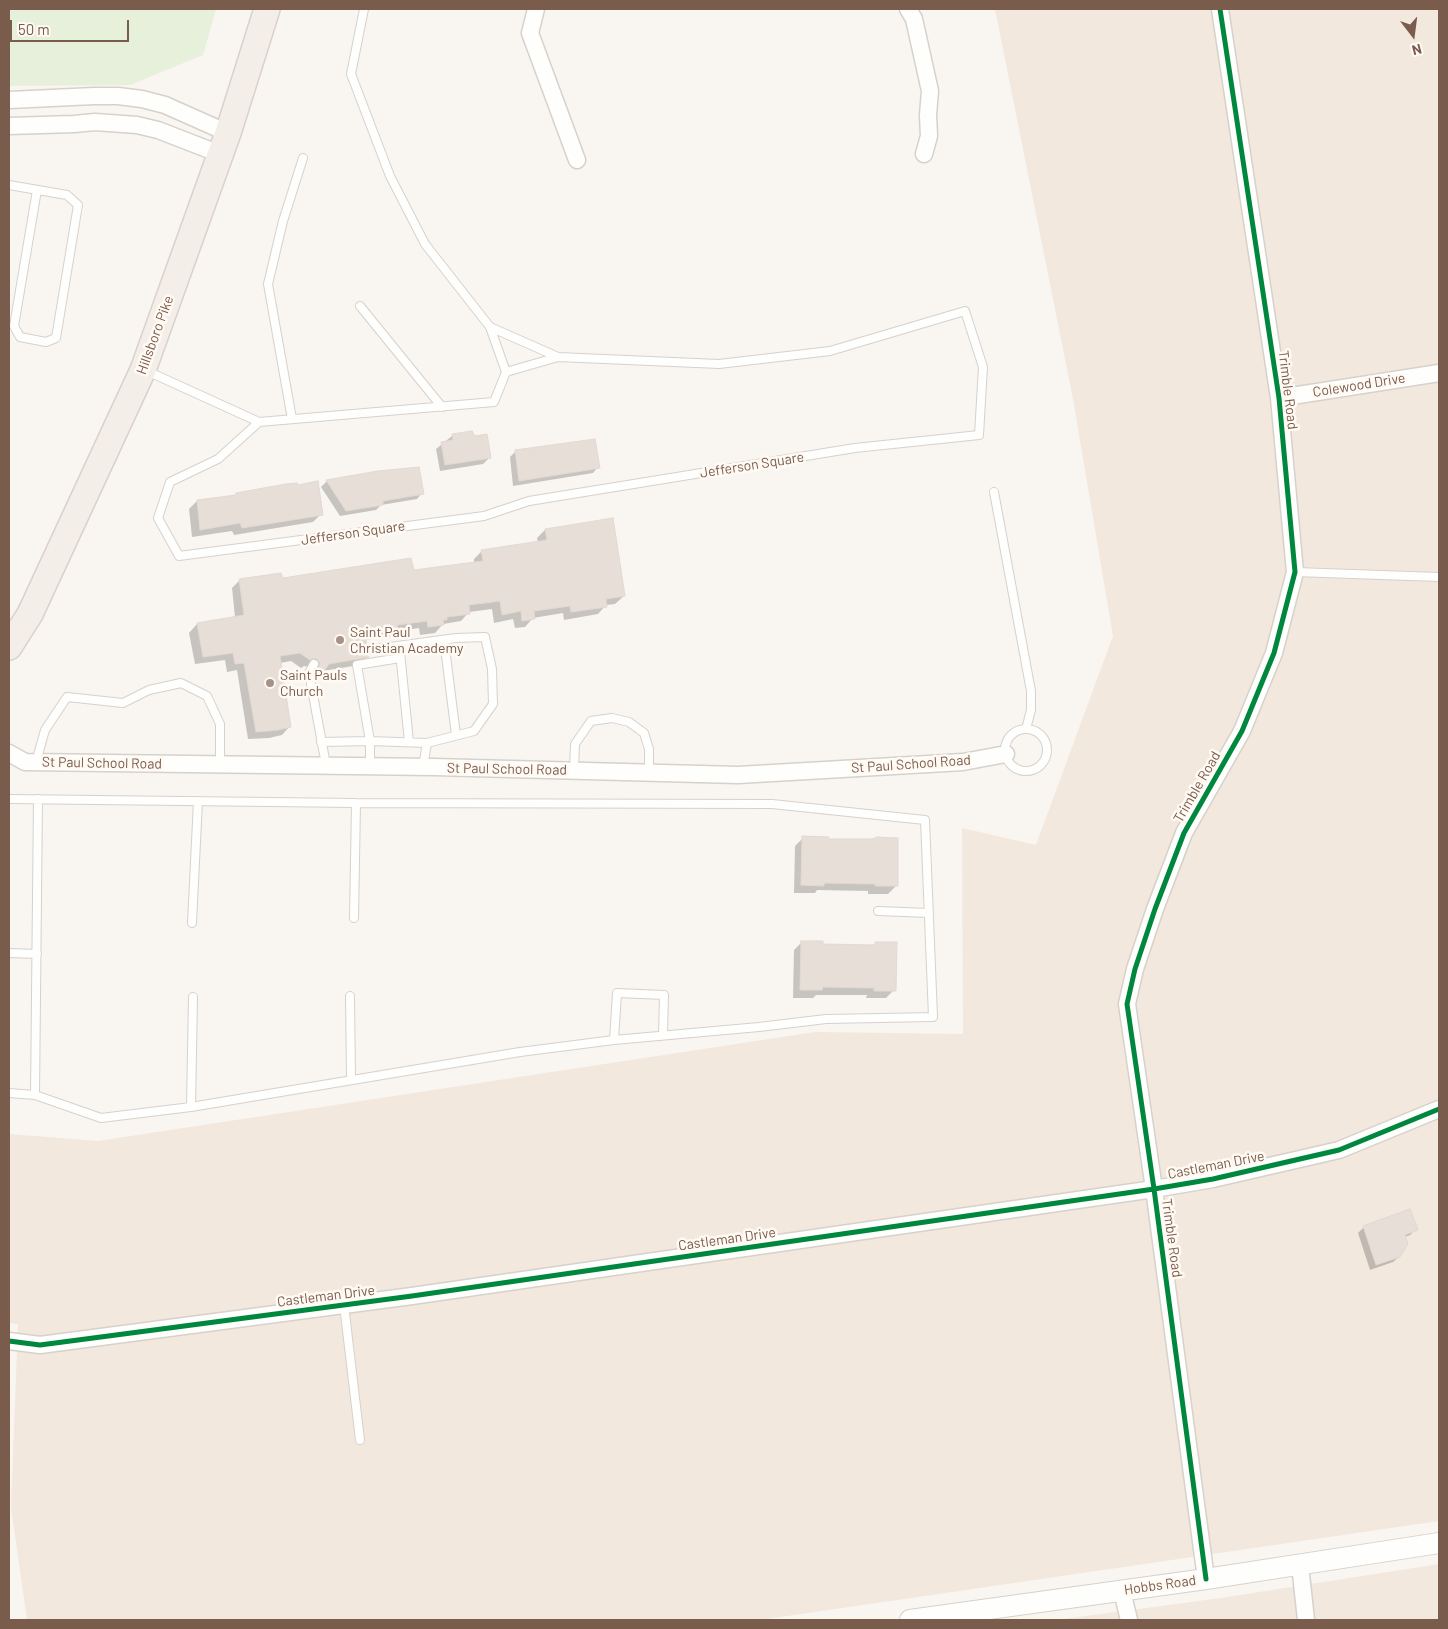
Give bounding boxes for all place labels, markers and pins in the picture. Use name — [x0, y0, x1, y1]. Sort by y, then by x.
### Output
place label: Saint Paul Christian Academy — [350, 624, 463, 656]
marker: Saint Paul Christian Academy — [334, 634, 346, 646]
place label: Saint Pauls Church — [280, 667, 347, 700]
marker: Saint Pauls Church — [264, 677, 276, 689]

